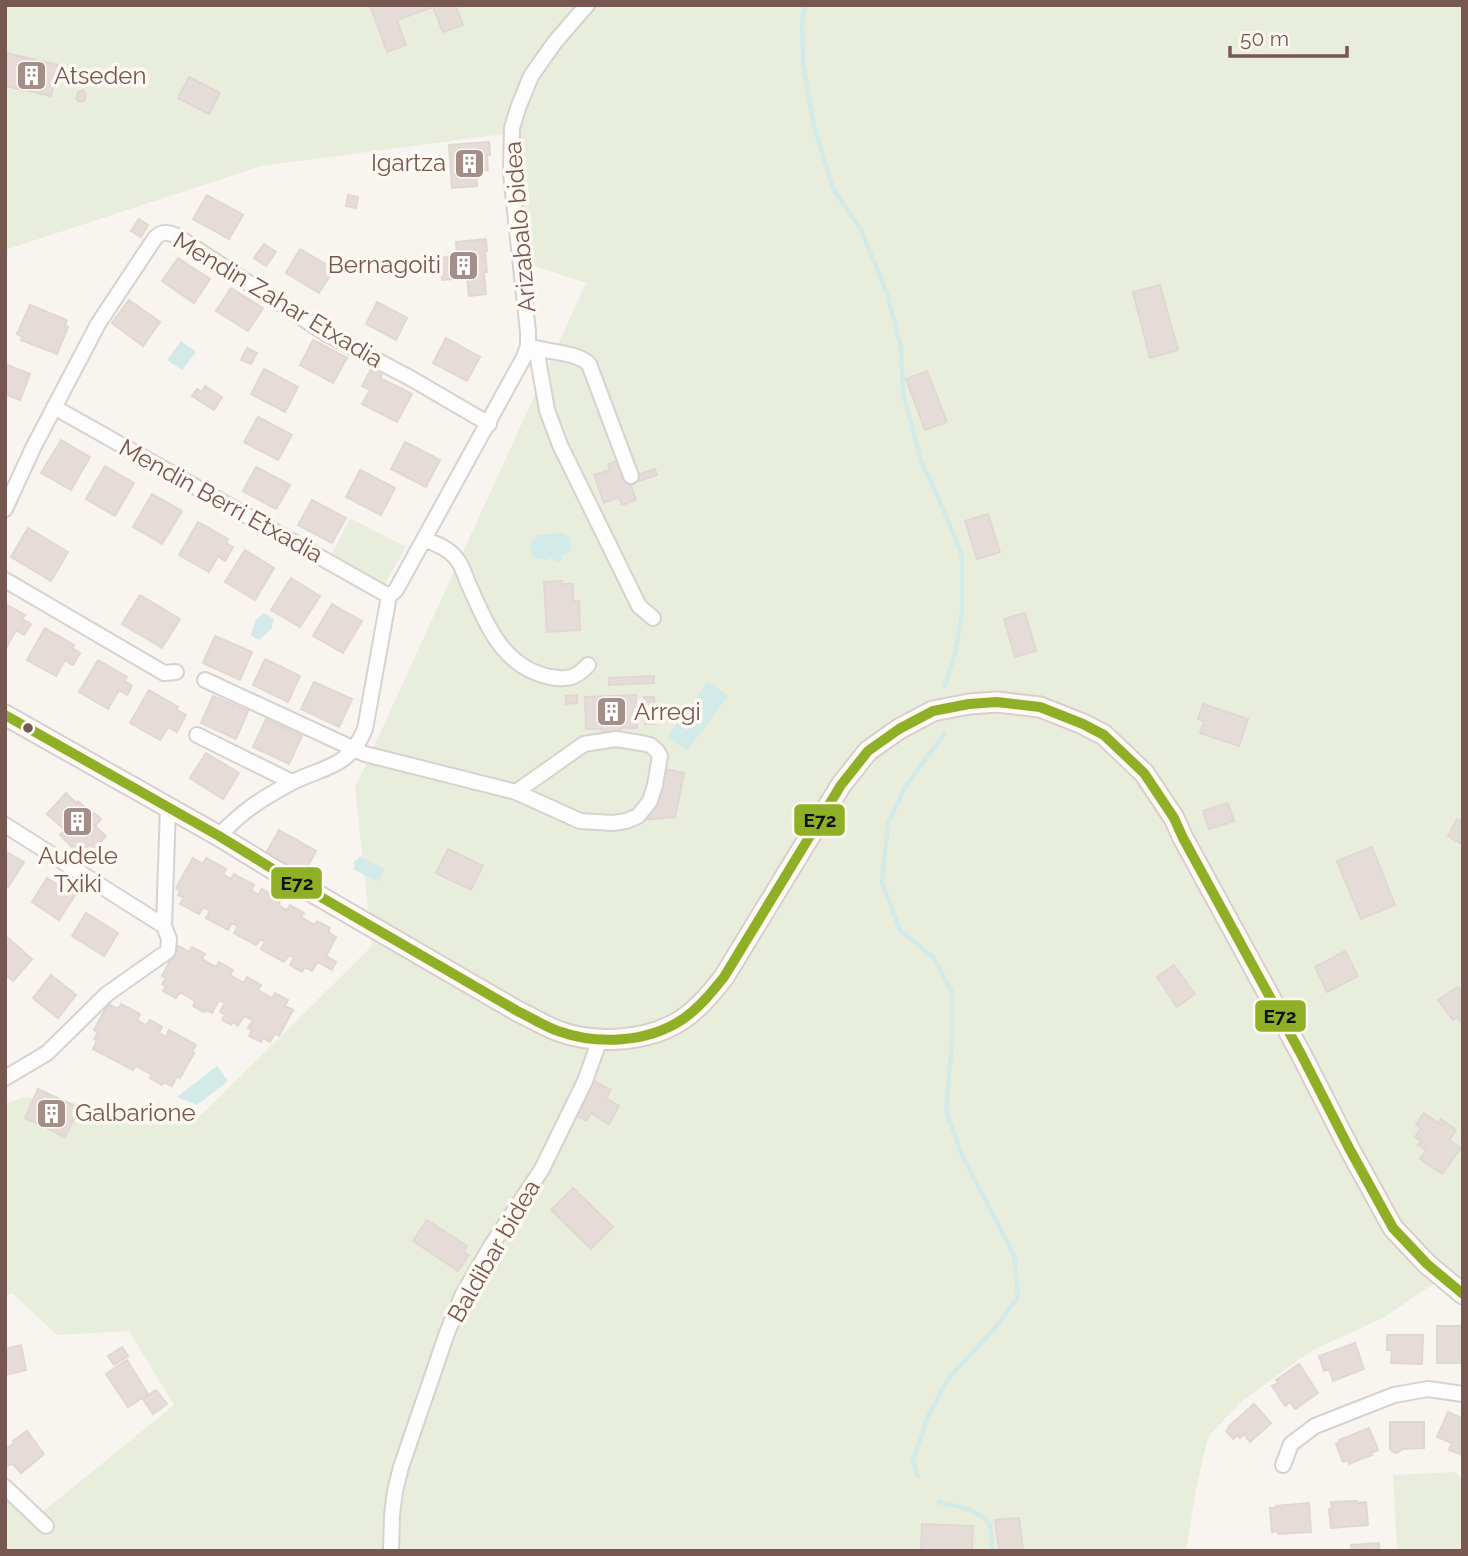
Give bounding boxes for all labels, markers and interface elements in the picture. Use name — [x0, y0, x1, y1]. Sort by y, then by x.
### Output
scale bar — [1230, 14, 1347, 58]
text: 50 m — [1240, 26, 1289, 51]
building icon: Atseden — [14, 59, 48, 93]
place label: Atseden — [54, 61, 146, 90]
street label: Arizabalo bidea — [498, 140, 541, 314]
building icon: Igartza — [452, 146, 486, 180]
place label: Igartza — [371, 148, 446, 177]
street label: Mendin Zahar Etxadia — [168, 226, 388, 374]
building icon: Bernagoiti — [447, 248, 481, 282]
place label: Bernagoiti — [328, 250, 441, 279]
street label: Mendin Berri Etxadia — [114, 433, 328, 569]
building icon: Arregi — [594, 695, 628, 729]
place label: Arregi — [634, 697, 701, 726]
unlabelled marker — [21, 721, 35, 735]
line badge: E72 — [793, 803, 846, 837]
building icon: Audele Txiki — [61, 805, 95, 839]
text: E72 — [804, 809, 836, 831]
place label: Audele Txiki — [38, 841, 118, 898]
line badge: E72 — [270, 866, 323, 900]
text: E72 — [281, 872, 313, 894]
line badge: E72 — [1254, 999, 1307, 1033]
text: E72 — [1264, 1005, 1296, 1027]
building icon: Galbarione — [35, 1096, 69, 1130]
place label: Galbarione — [75, 1098, 196, 1127]
street label: Baldibar bidea — [441, 1174, 546, 1327]

